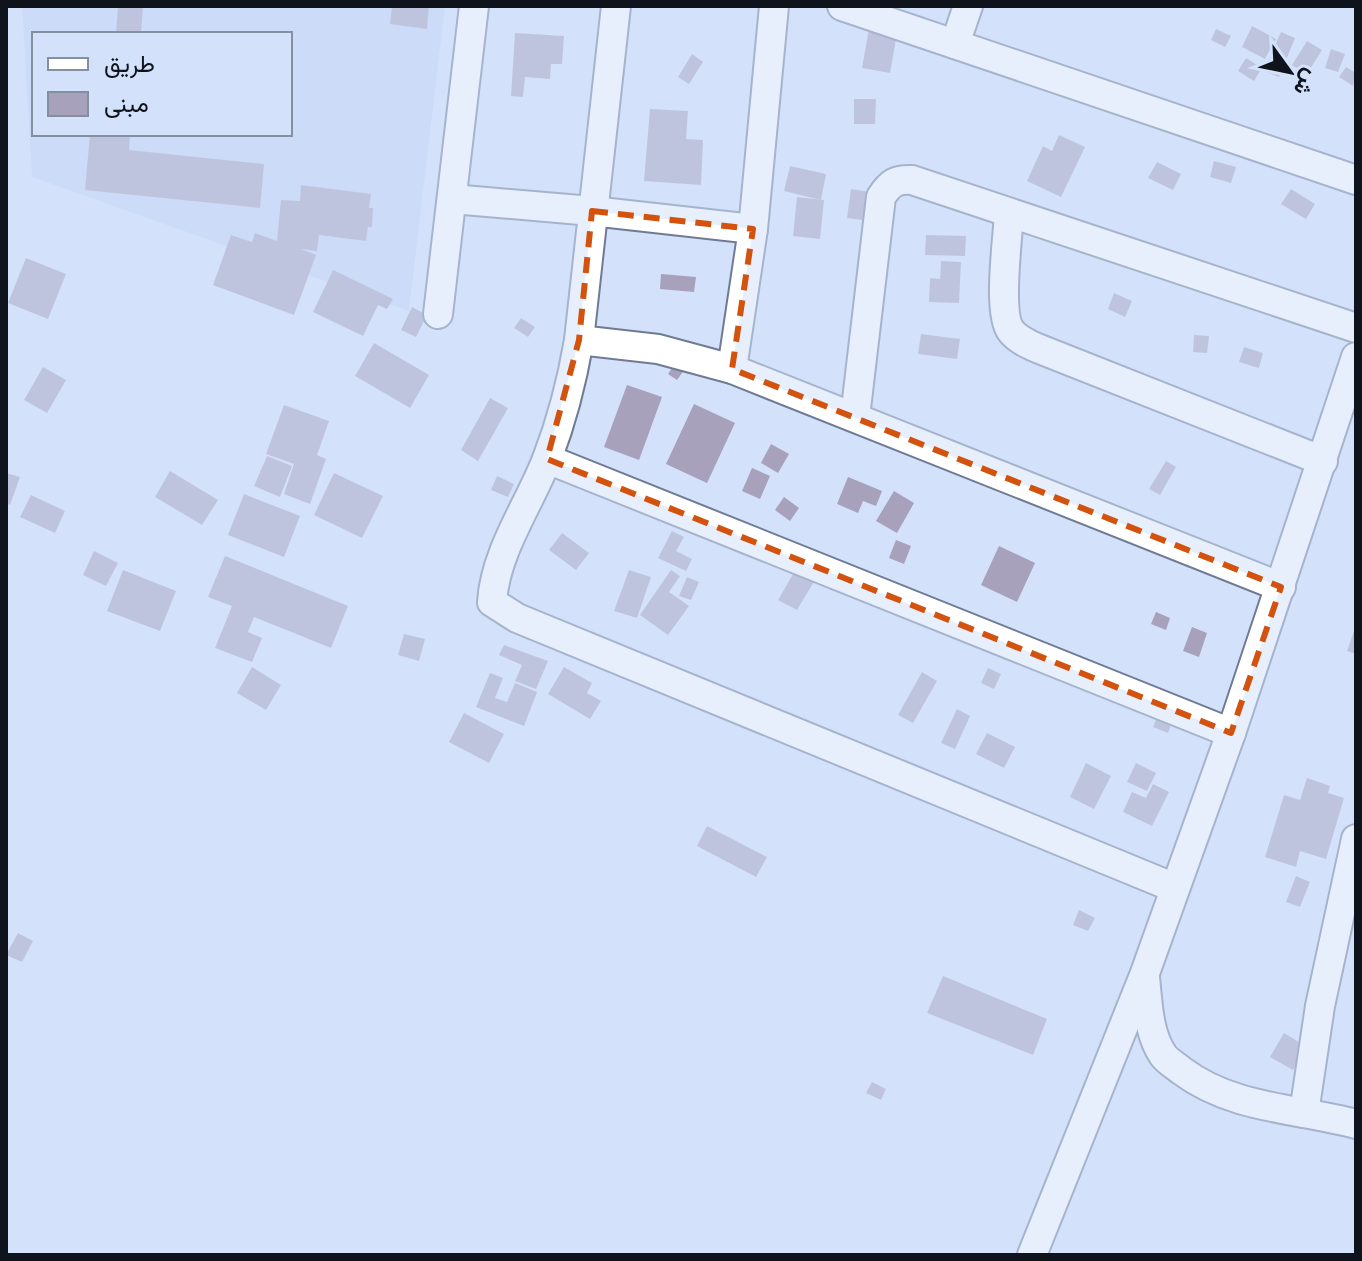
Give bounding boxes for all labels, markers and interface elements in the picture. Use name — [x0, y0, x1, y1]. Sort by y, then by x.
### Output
legend — [32, 32, 292, 136]
north arrow — [1250, 32, 1330, 112]
text: طريق — [104, 49, 155, 79]
text: ش — [1288, 64, 1325, 101]
text: مبنى — [104, 89, 149, 119]

